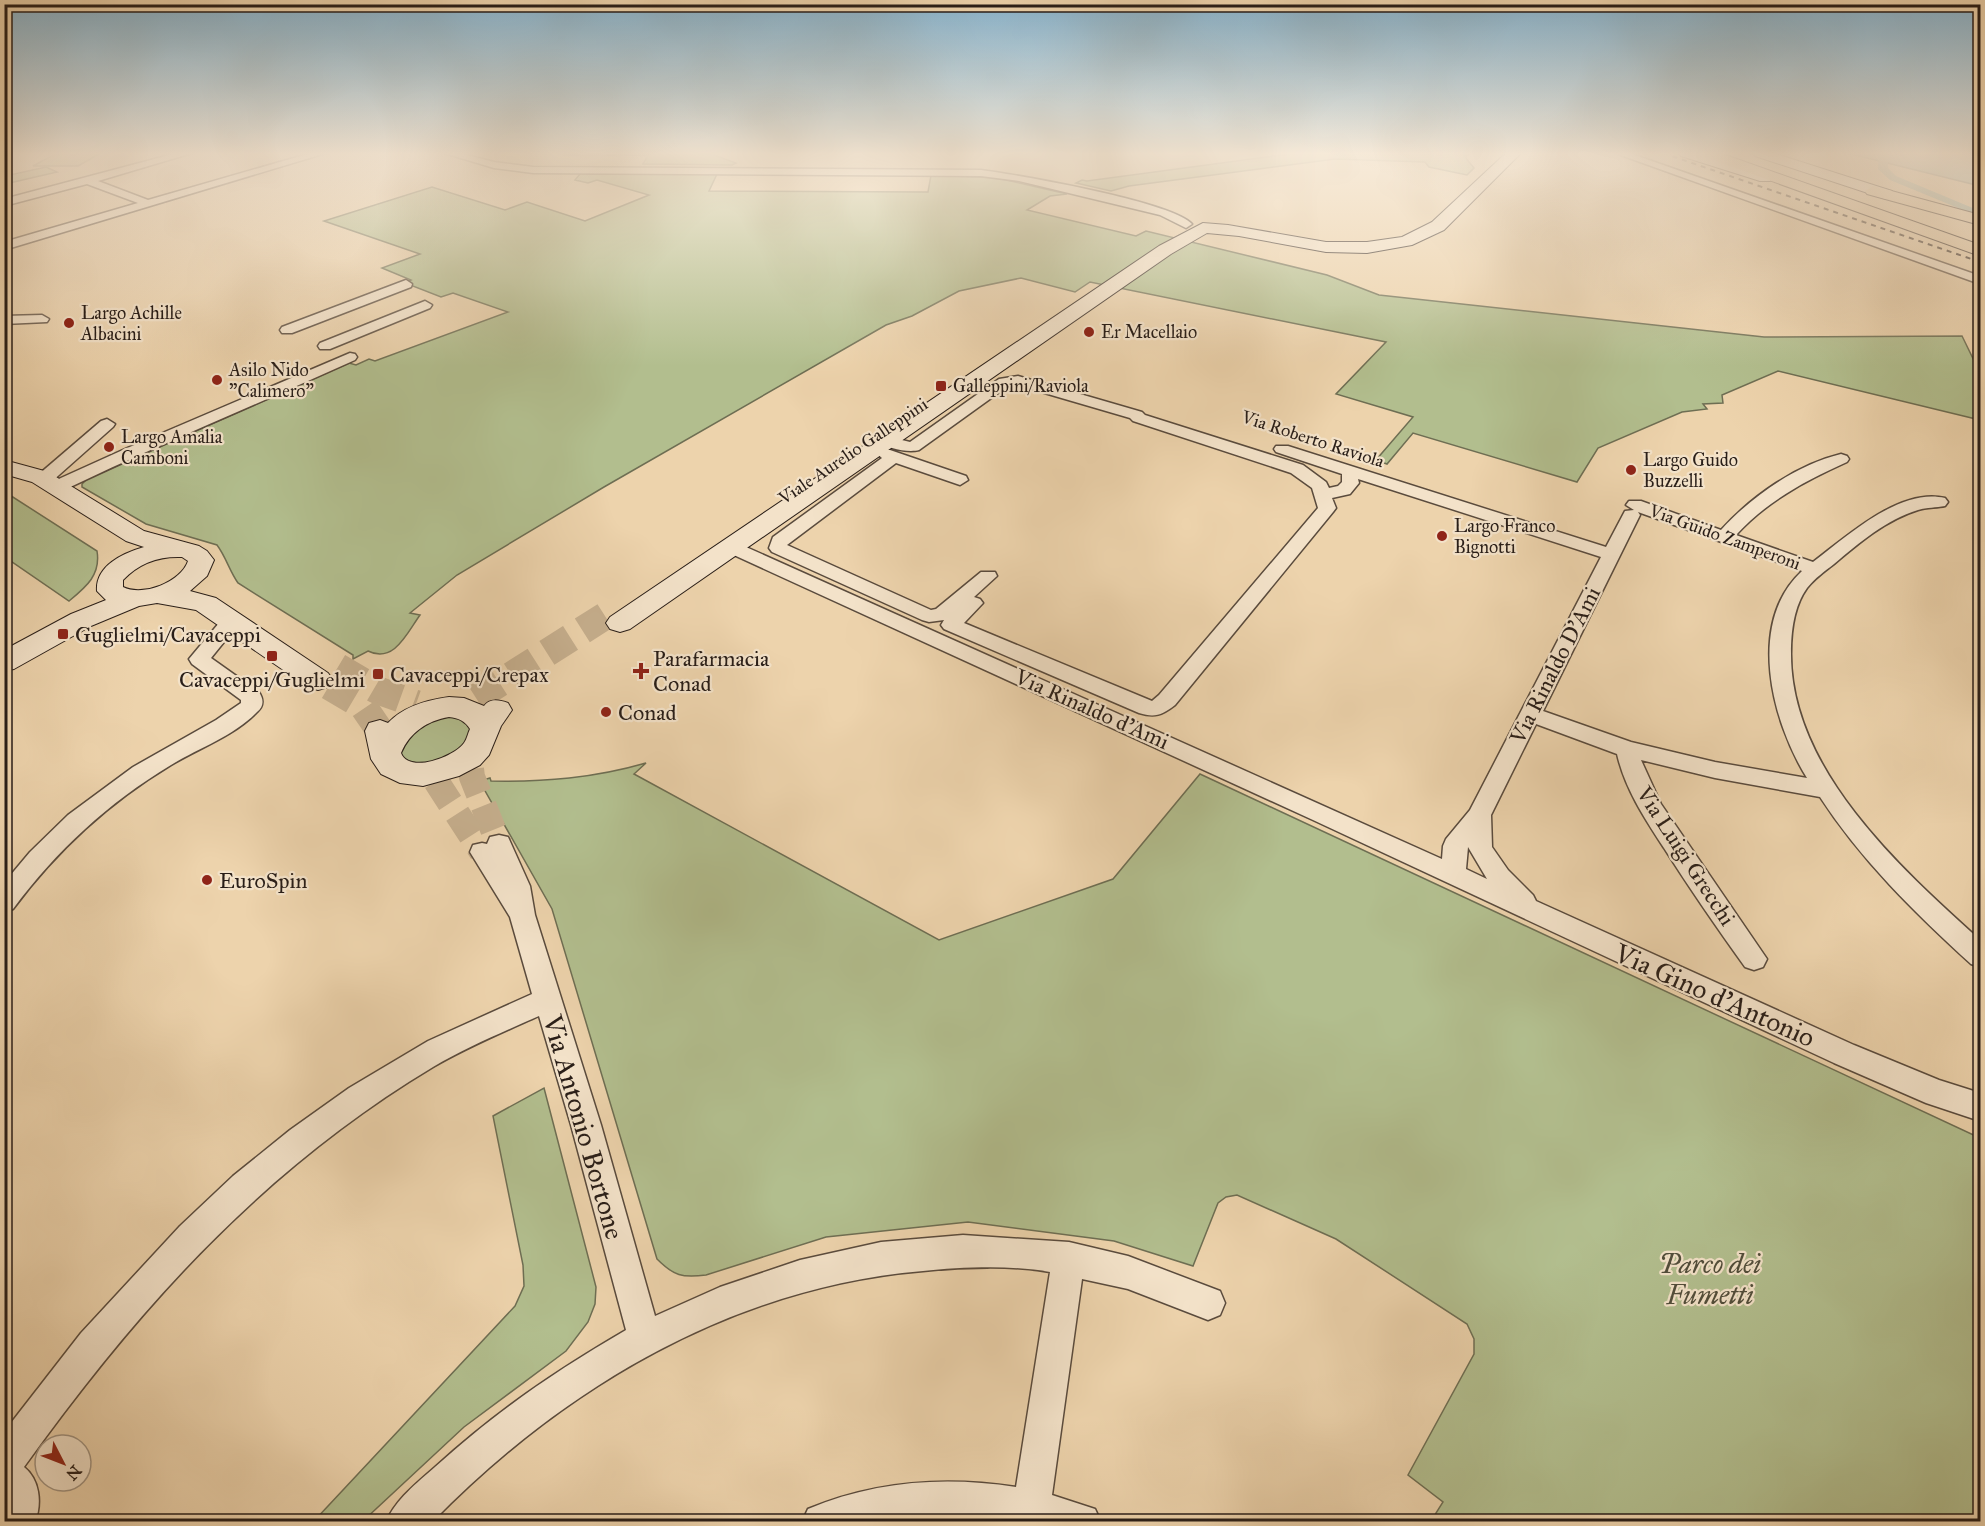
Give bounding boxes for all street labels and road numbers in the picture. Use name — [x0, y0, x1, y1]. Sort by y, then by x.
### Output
street label: Viale Aurelio Galleppini — [773, 393, 932, 510]
street label: Via Roberto Raviola — [1238, 405, 1387, 473]
street label: Via Guido Zamperoni — [1645, 499, 1804, 575]
street label: Via Rinaldo D'Ami — [1503, 582, 1606, 749]
street label: Via Rinaldo d'Ami — [1010, 663, 1173, 755]
street label: Via Luigi Grecchi — [1630, 780, 1741, 931]
street label: Via Gino d'Antonio — [1609, 936, 1820, 1054]
street label: Via Antonio Bortone — [536, 1010, 632, 1243]

